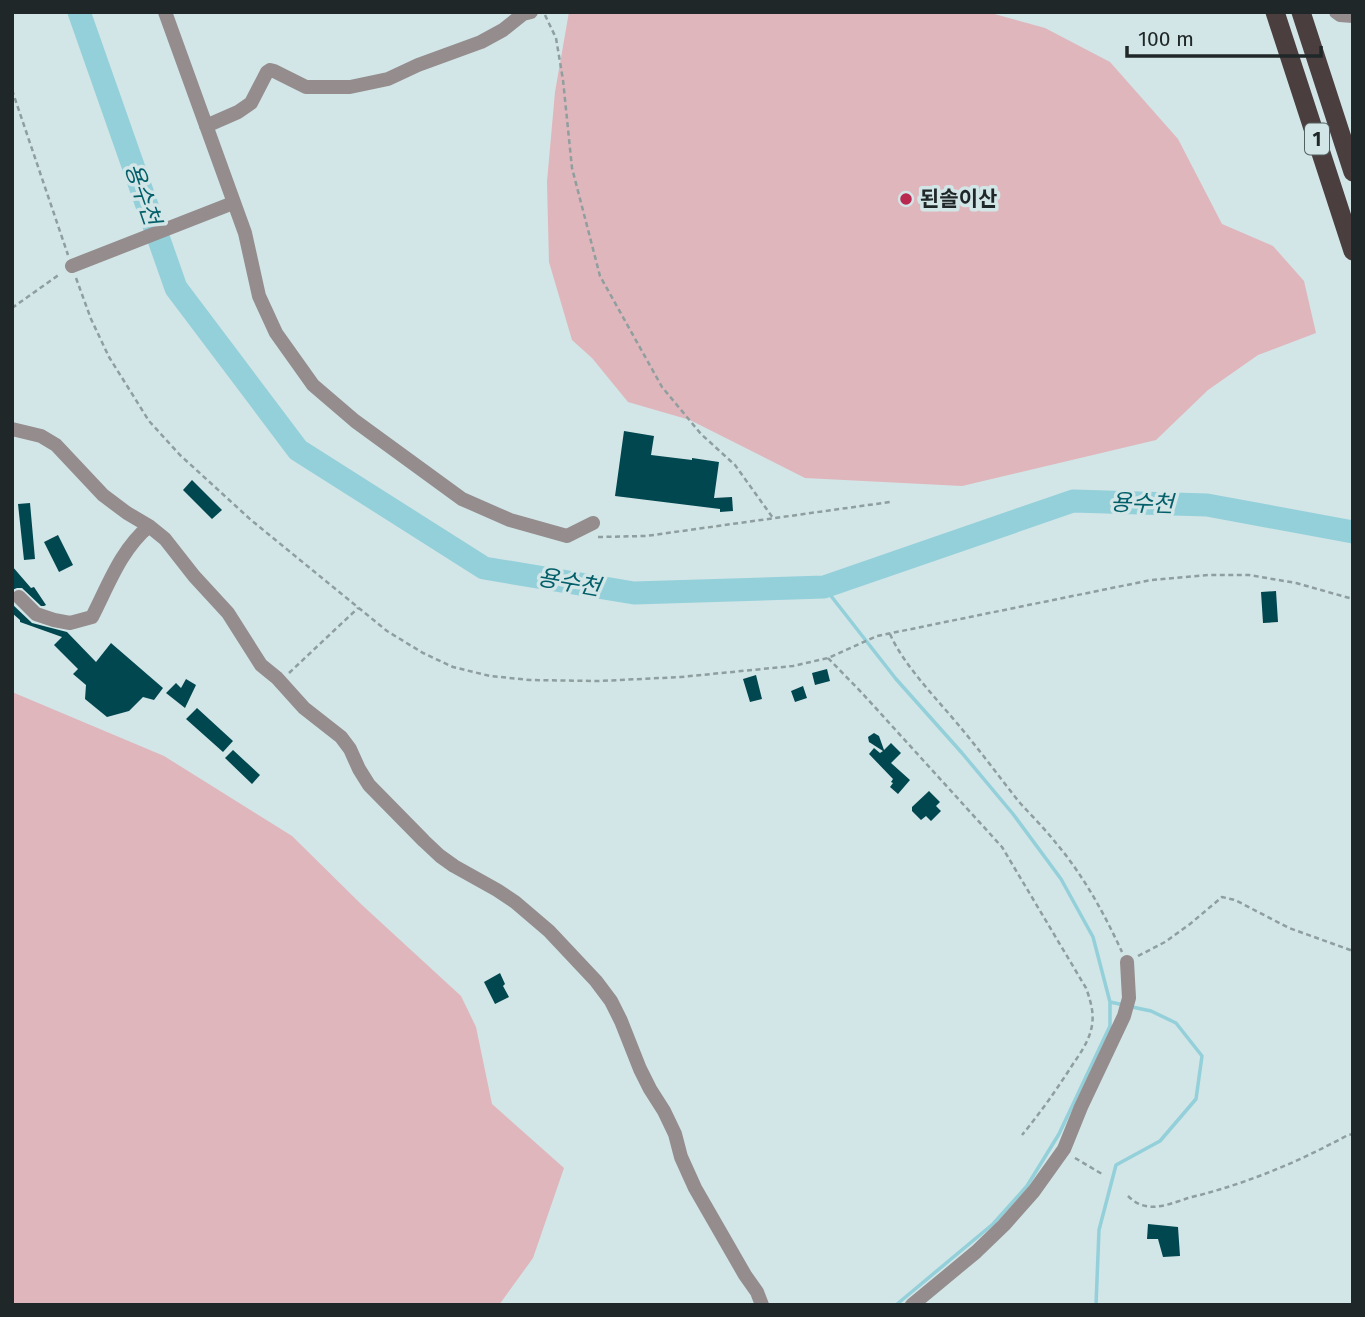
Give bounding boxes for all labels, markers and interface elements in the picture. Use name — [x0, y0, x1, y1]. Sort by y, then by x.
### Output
scale bar — [1127, 14, 1321, 58]
text: 100 m — [1138, 26, 1194, 52]
road number: 1 — [1305, 124, 1329, 154]
water label: 용수천 — [119, 159, 167, 231]
place label: 된솔이산 — [920, 186, 997, 212]
marker: 된솔이산 — [898, 191, 914, 207]
water label: 용수천 — [1110, 488, 1177, 518]
water label: 용수천 — [535, 563, 605, 602]

